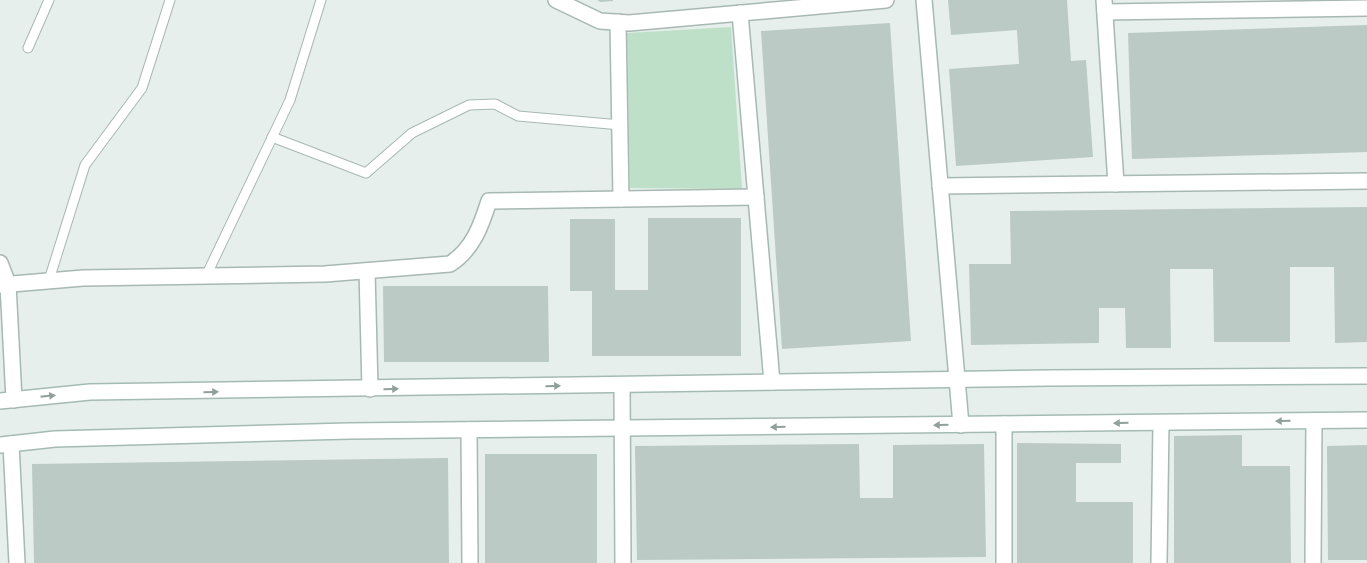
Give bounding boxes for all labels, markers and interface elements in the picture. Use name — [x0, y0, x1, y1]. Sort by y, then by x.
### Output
one-way arrow — [545, 382, 561, 390]
one-way arrow — [383, 385, 399, 393]
one-way arrow — [203, 388, 219, 396]
one-way arrow — [41, 392, 57, 400]
one-way arrow — [1275, 417, 1291, 425]
one-way arrow — [1113, 419, 1129, 427]
one-way arrow — [933, 421, 949, 429]
one-way arrow — [770, 423, 786, 431]

